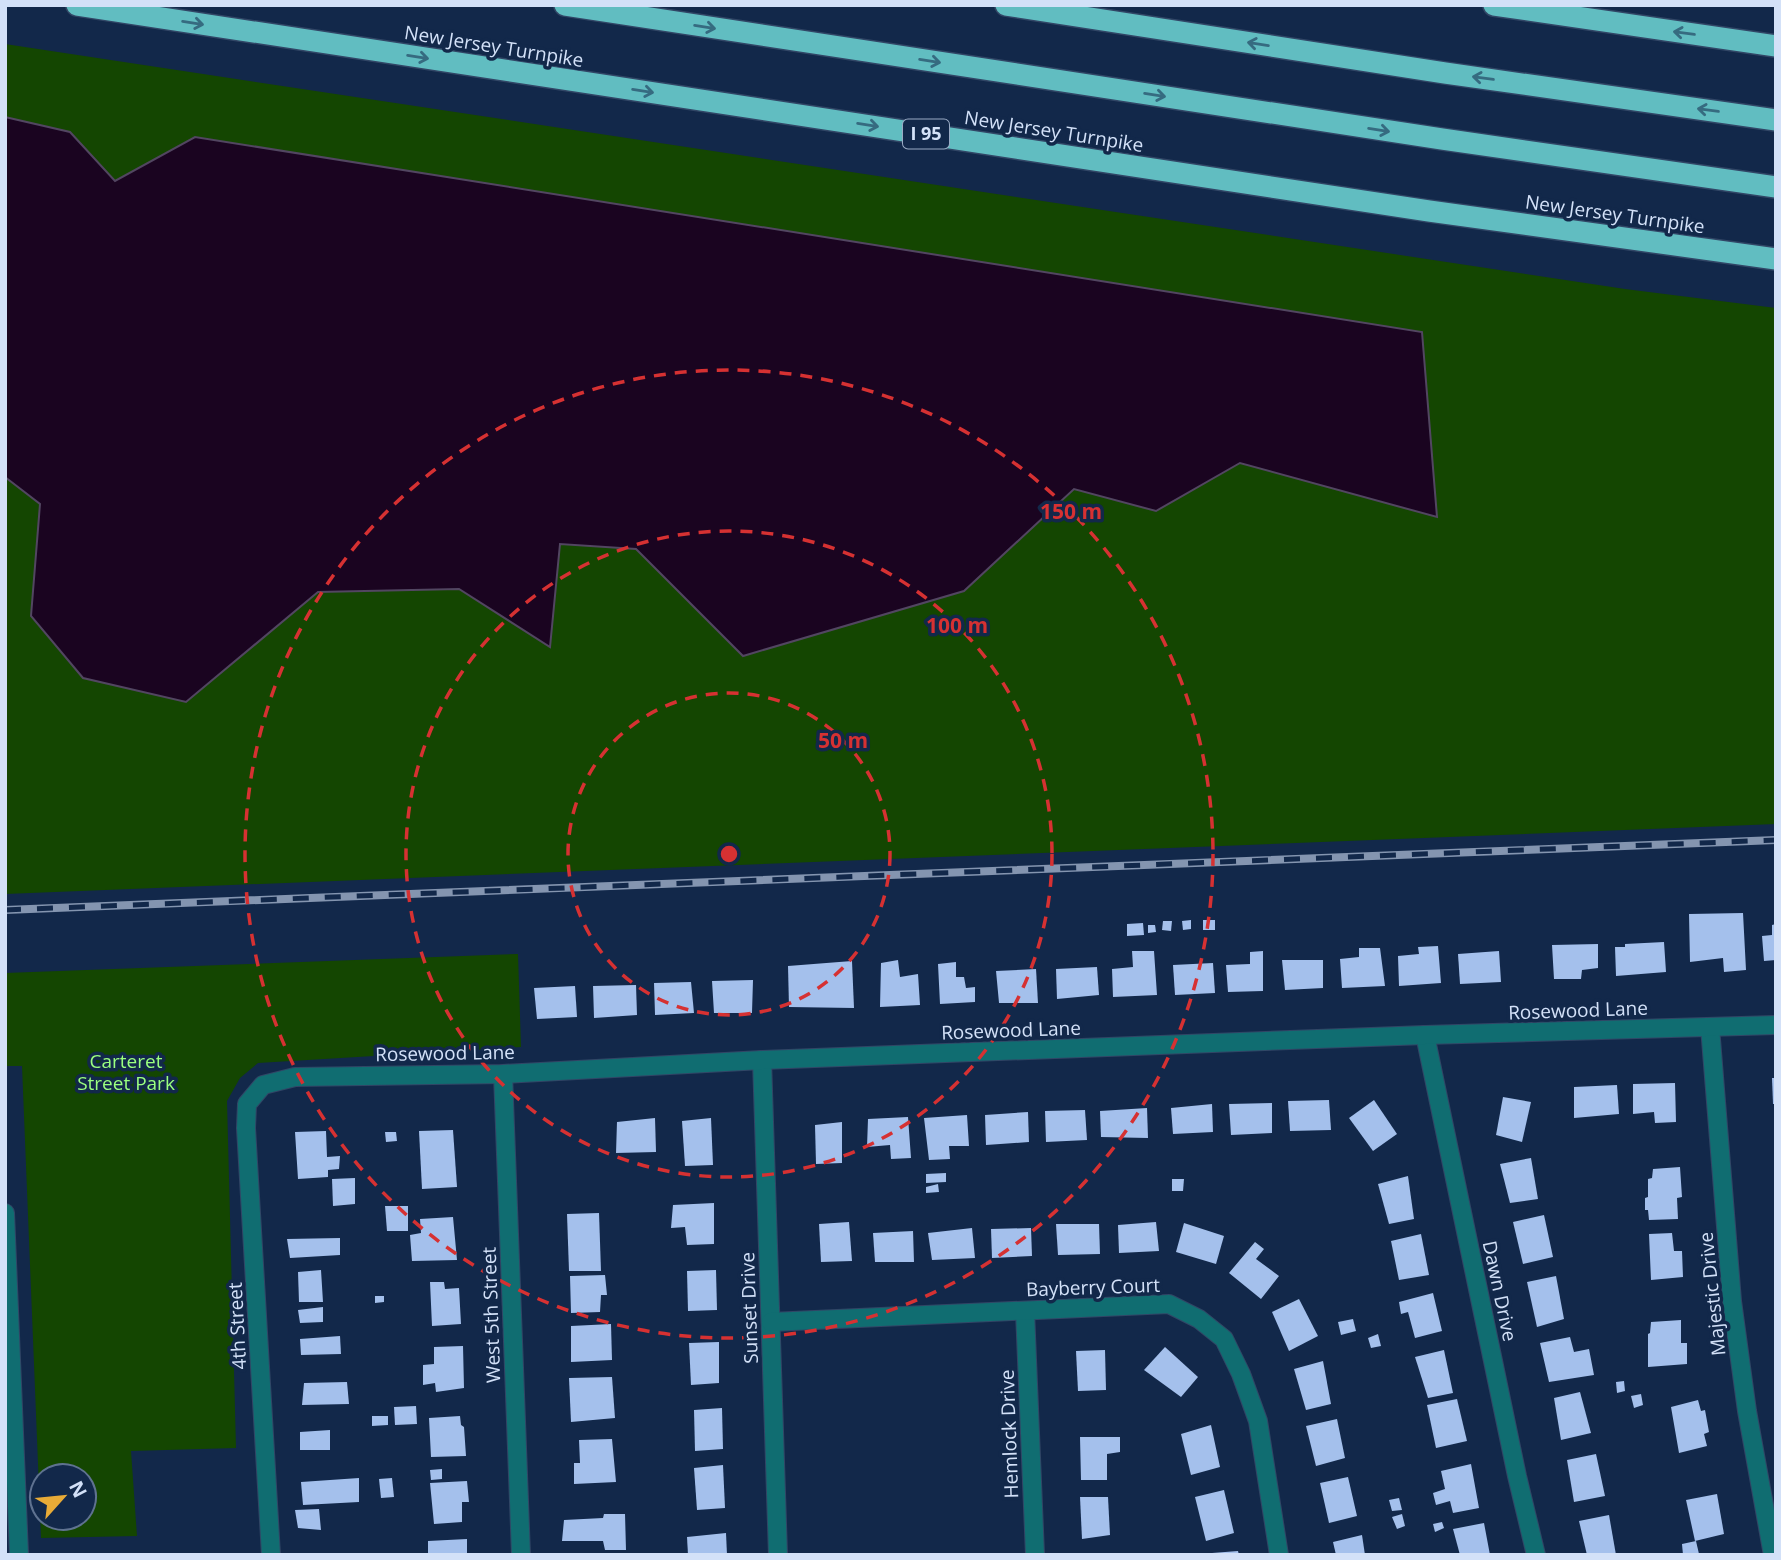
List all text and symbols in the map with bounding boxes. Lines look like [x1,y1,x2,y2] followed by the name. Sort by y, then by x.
[181,17,204,30] one-way arrow
[403,19,585,73] street label: New Jersey Turnpike
[693,20,716,33] one-way arrow
[1673,26,1696,39] one-way arrow
[1247,37,1270,50] one-way arrow
[406,51,429,64] one-way arrow
[918,55,941,68] one-way arrow
[1472,71,1495,84] one-way arrow
[631,85,654,98] one-way arrow
[1143,89,1165,102] one-way arrow
[963,104,1145,158] street label: New Jersey Turnpike
[1697,104,1720,117] one-way arrow
[856,119,879,132] one-way arrow
[903,119,949,148] road number: I 95
[1368,124,1390,137] one-way arrow
[1524,189,1706,239] street label: New Jersey Turnpike
[1040,497,1102,525] text: 150 m
[926,611,988,639] text: 100 m
[818,726,868,754] text: 50 m
[717,842,741,866] centre of rings
[1508,995,1648,1025] street label: Rosewood Lane
[941,1015,1081,1045] street label: Rosewood Lane
[375,1039,515,1067] street label: Rosewood Lane
[77,1048,175,1096] park label: Carteret Street Park
[1693,1231,1731,1357] street label: Majestic Drive
[1477,1238,1523,1344] street label: Dawn Drive
[476,1246,506,1384] street label: West 5th Street
[734,1252,764,1364] street label: Sunset Drive
[1025,1272,1161,1302] street label: Bayberry Court
[222,1282,252,1370] street label: 4th Street
[994,1369,1024,1499] street label: Hemlock Drive
[28,1462,98,1532] north arrow
[63,1476,93,1502] text: N

